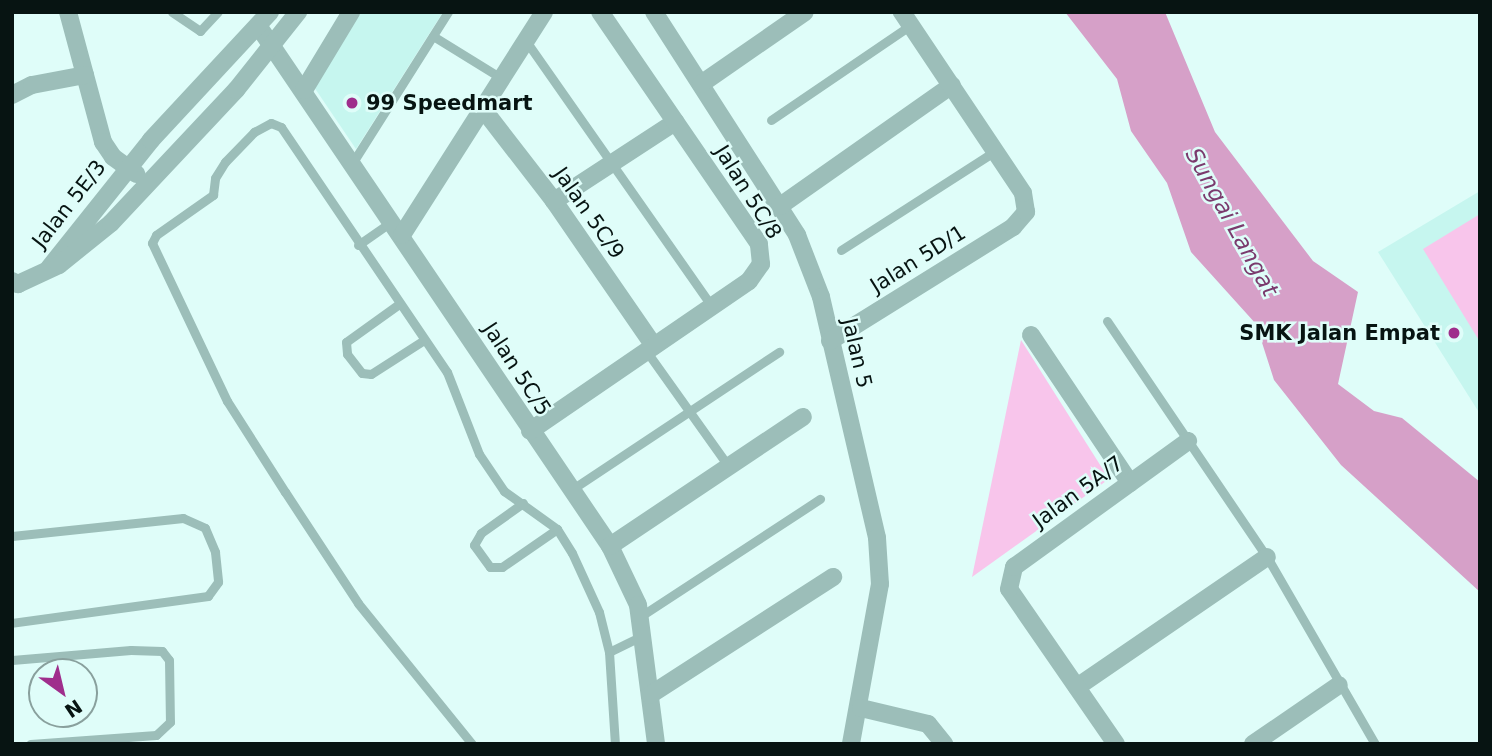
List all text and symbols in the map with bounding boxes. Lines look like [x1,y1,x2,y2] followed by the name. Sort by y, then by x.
[366,90,533,116] place label: 99 Speedmart
[344,95,360,111] marker: 99 Speedmart
[709,140,787,244] street label: Jalan 5C/8
[1180,143,1284,301] water label: Sungai Langat
[27,155,111,253] street label: Jalan 5E/3
[548,162,630,264] street label: Jalan 5C/9
[866,220,970,298] street label: Jalan 5D/1
[837,316,877,390] street label: Jalan 5
[478,318,556,420] street label: Jalan 5C/5
[1239,320,1440,346] place label: SMK Jalan Empat
[1446,325,1462,341] marker: SMK Jalan Empat
[1028,451,1128,533] street label: Jalan 5A/7
[28,658,98,728] north arrow
[61,695,86,722] text: N

